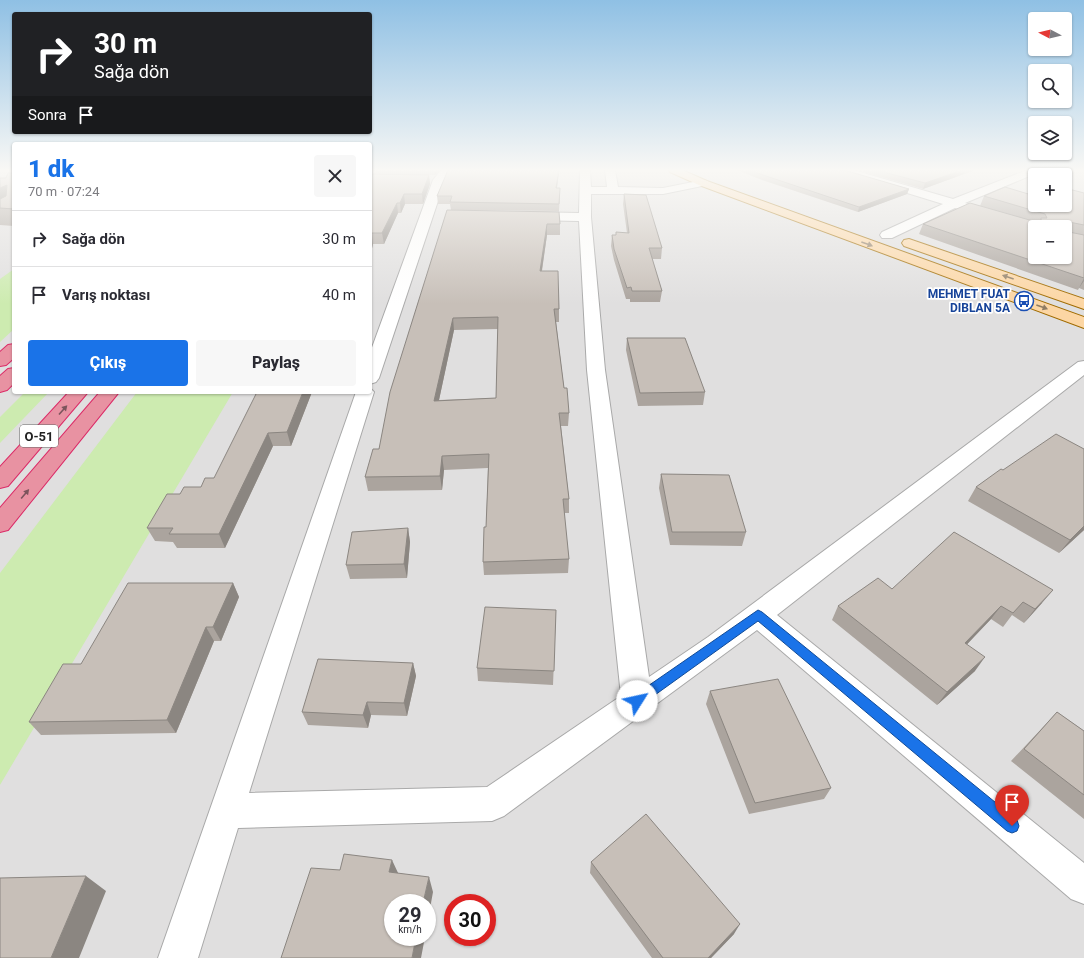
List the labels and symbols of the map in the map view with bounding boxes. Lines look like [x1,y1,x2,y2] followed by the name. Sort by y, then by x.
[1028,12,1072,56] north arrow
[862,241,874,247] one-way arrow
[1001,274,1013,280] one-way arrow
[928,287,1011,315] place label: MEHMET FUAT DIBLAN 5A
[1013,290,1035,312] bus stop icon: MEHMET FUAT DIBLAN 5A
[1036,305,1048,311] one-way arrow
[58,405,67,414] one-way arrow
[20,425,58,447] road number: O-51
[21,488,30,499] one-way arrow
[616,680,658,722] position arrow
[995,785,1029,826] pin
[444,894,496,946] speed limit sign: 30

